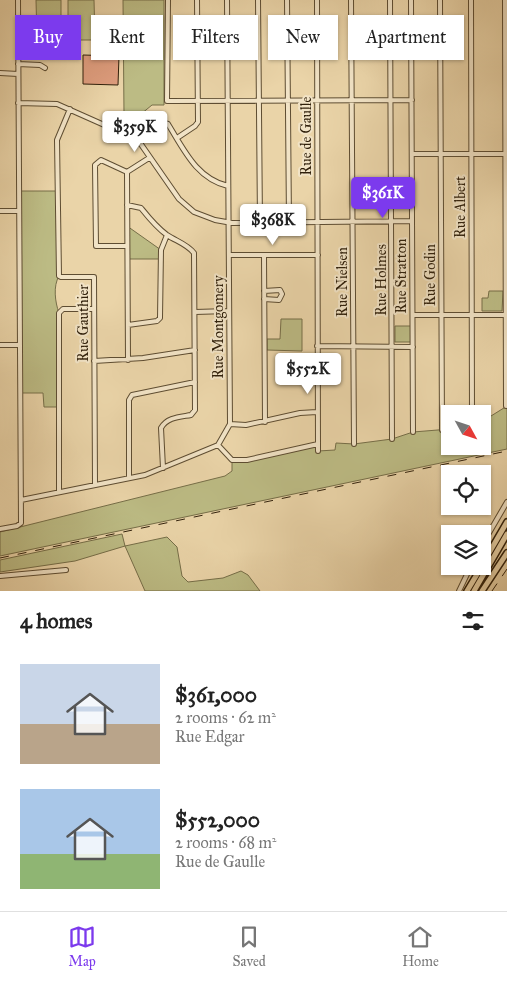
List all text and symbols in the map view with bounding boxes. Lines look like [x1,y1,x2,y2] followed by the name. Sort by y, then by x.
[15,15,81,60] chip: Buy
[91,15,163,60] chip: Rent
[173,15,258,60] chip: Filters
[268,15,338,60] chip: New
[348,15,464,60] chip: Apartment
[298,96,315,175] street label: Rue de Gaulle
[100,110,170,153] pin: $359K
[113,117,157,136] text: $359K
[348,176,418,219] pin: $361K
[452,176,469,238] street label: Rue Albert
[362,183,404,202] text: $361K
[238,204,308,246] pin: $368K
[251,210,295,229] text: $368K
[393,238,410,313] street label: Rue Stratton
[373,244,390,316] street label: Rue Holmes
[422,244,439,306] street label: Rue Godin
[334,247,351,317] street label: Rue Nielsen
[210,275,227,378] street label: Rue Montgomery
[75,284,92,362] street label: Rue Gauthier
[273,352,343,395] pin: $552K
[286,359,330,378] text: $552K
[441,405,491,455] north arrow
[441,405,491,575] map controls
[441,465,491,515] button: locate
[441,525,491,575] button: layers
[459,607,487,635] icon: filters
[20,608,92,634] text: 4 homes
[175,682,257,708] text: $361,000
[60,684,120,744] icon: home
[175,708,276,727] text: 2 rooms · 62 m²
[175,727,244,746] text: Rue Edgar
[175,807,260,833] text: $552,000
[60,809,120,869] icon: home
[175,833,276,852] text: 2 rooms · 68 m²
[175,852,265,871] text: Rue de Gaulle
[68,923,96,970] tab: Map
[233,923,266,970] tab: Saved
[402,923,439,970] tab: Home

